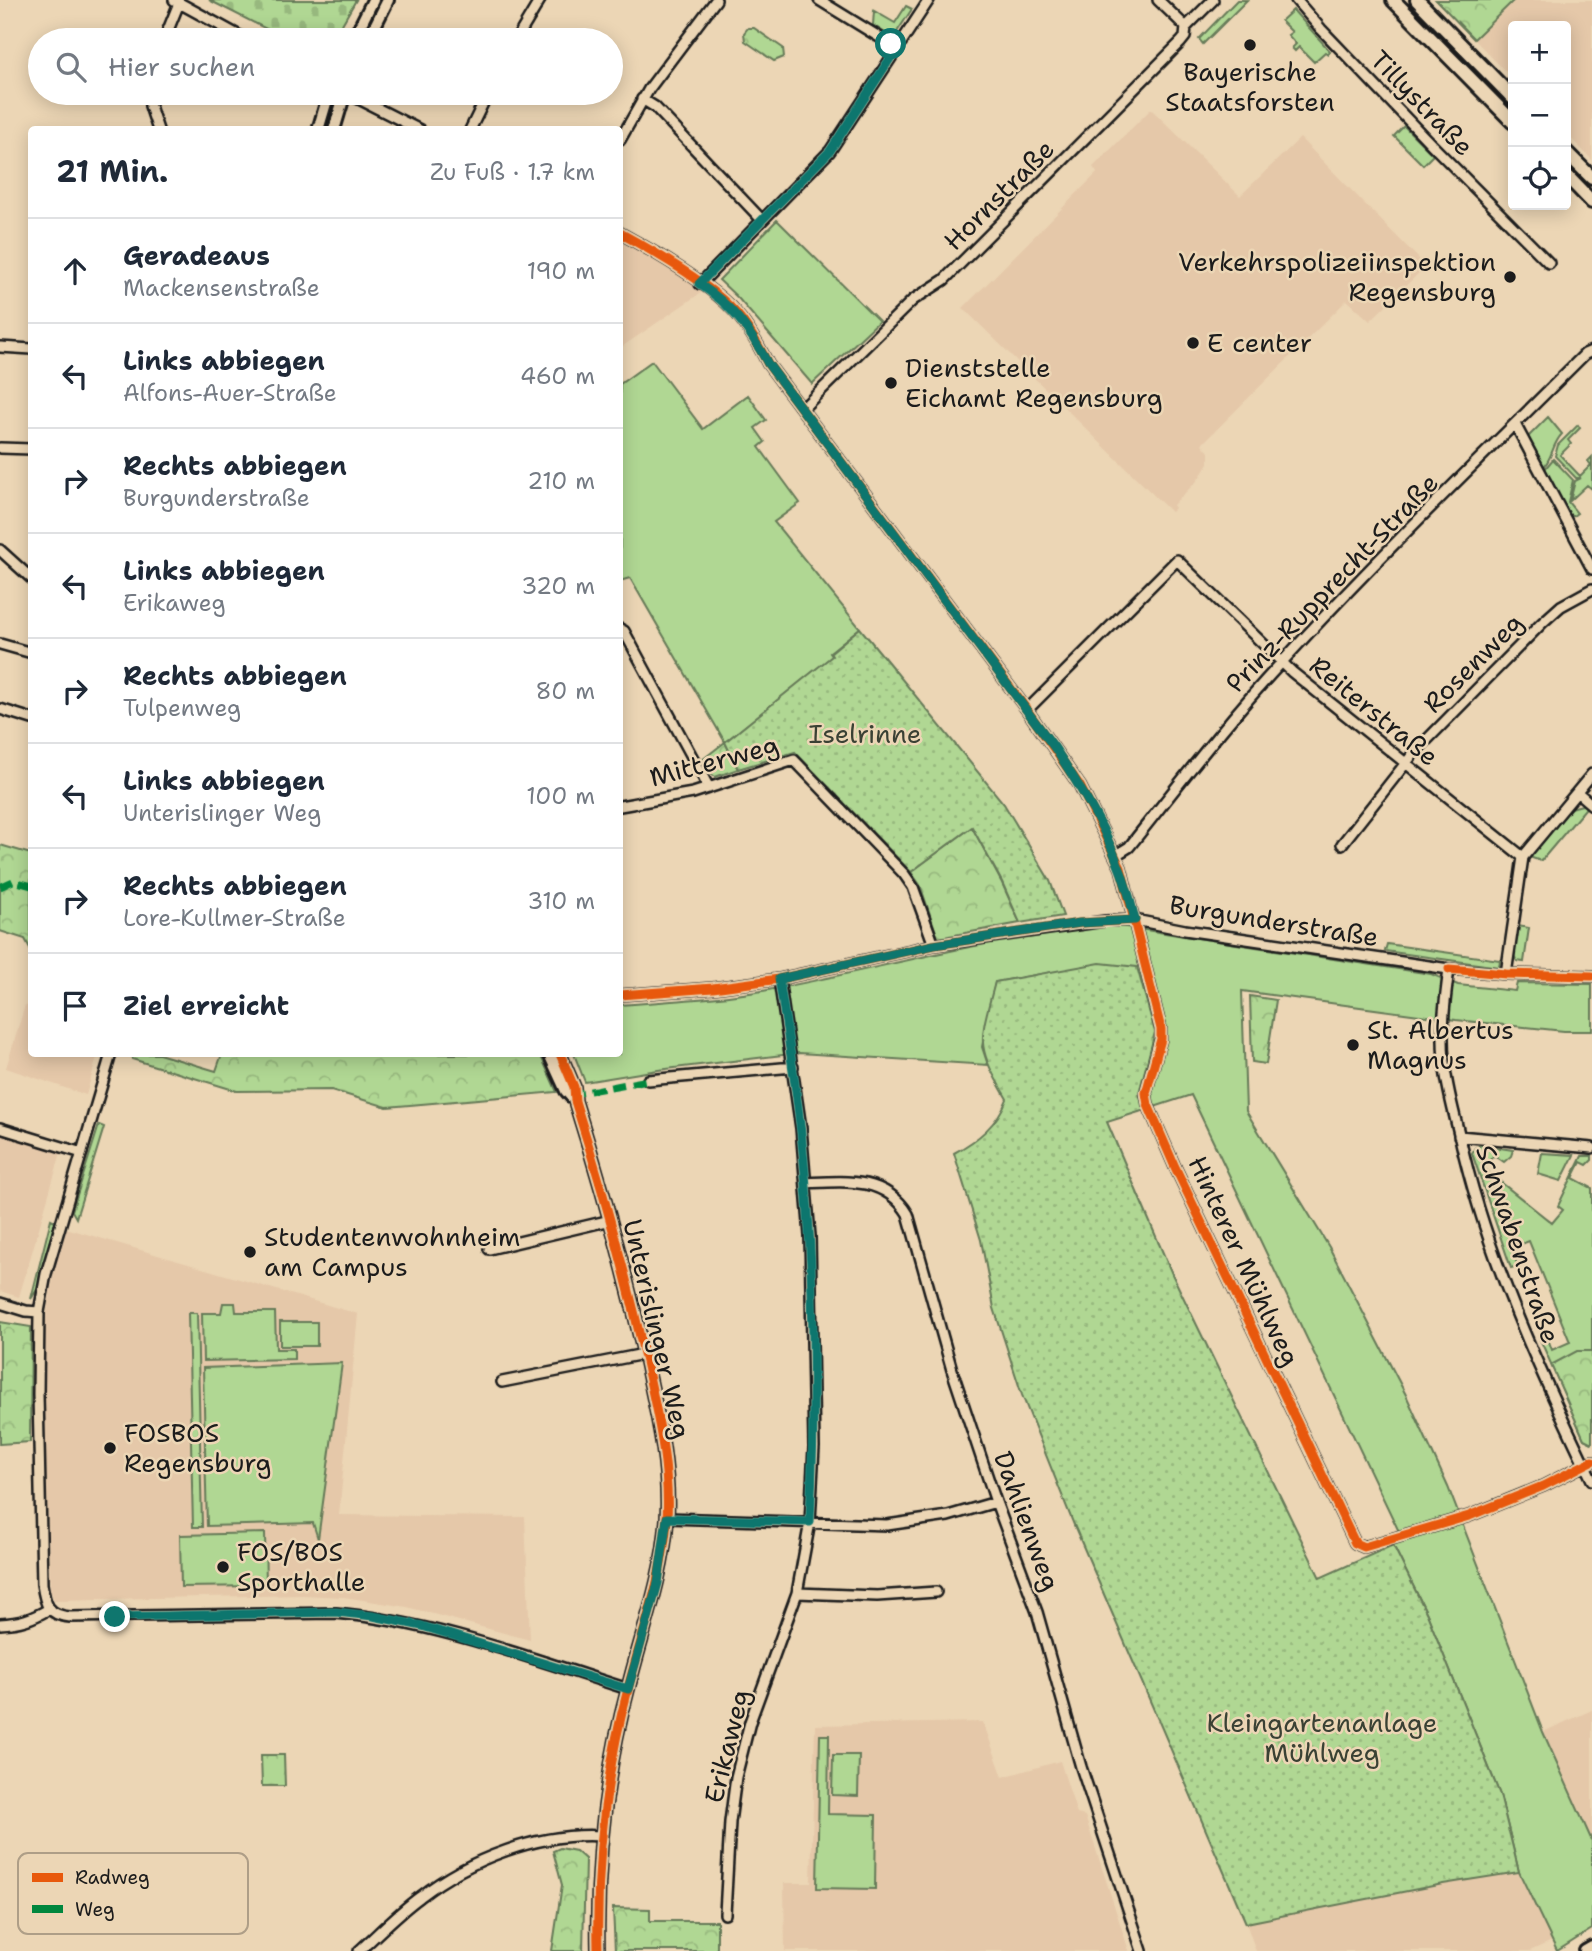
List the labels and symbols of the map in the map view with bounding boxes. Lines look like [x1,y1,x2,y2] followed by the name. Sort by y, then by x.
[875,28,906,59] route start
[1242,37,1258,53] marker: Bayerische Staatsforsten
[1363,42,1482,163] street label: Tillystraße
[1165,54,1335,119] place label: Bayerische Staatsforsten
[936,132,1062,258] street label: Hornstraße
[1178,244,1496,309] place label: Verkehrspolizeiinspektion Regensburg
[1502,269,1518,285] marker: Verkehrspolizeiinspektion Regensburg
[1207,325,1312,360] place label: E center
[1185,335,1201,351] marker: E center
[905,350,1163,415] place label: Dienststelle Eichamt Regensburg
[883,375,899,391] marker: Dienststelle Eichamt Regensburg
[1218,465,1446,700] street label: Prinz-Rupprecht-Straße
[1415,605,1530,720] street label: Rosenweg
[1302,648,1446,773] street label: Reiterstraße
[808,716,922,751] park label: Iselrinne
[645,726,782,795] street label: Mitterweg
[1167,887,1381,954] street label: Burgunderstraße
[1367,1012,1514,1077] place label: St. Albertus Magnus
[1345,1037,1361,1053] marker: St. Albertus Magnus
[1468,1140,1569,1348] street label: Schwabenstraße
[1180,1150,1308,1372] street label: Hinterer Mühlweg
[615,1216,700,1442] street label: Unterislinger Weg
[264,1219,520,1284] place label: Studentenwohnheim am Campus
[242,1244,258,1260] marker: Studentenwohnheim am Campus
[124,1415,271,1480] place label: FOSBOS Regensburg
[102,1440,118,1456] marker: FOSBOS Regensburg
[986,1446,1069,1595] street label: Dahlienweg
[237,1534,366,1599] place label: FOS/BOS Sporthalle
[215,1559,231,1575] marker: FOS/BOS Sporthalle
[99,1601,130,1632] route end
[696,1685,758,1806] street label: Erikaweg
[1206,1705,1438,1770] park label: Kleingartenanlage Mühlweg
[18,1853,248,1934] legend
[75,1865,150,1890] text: Radweg
[75,1897,115,1922] text: Weg

